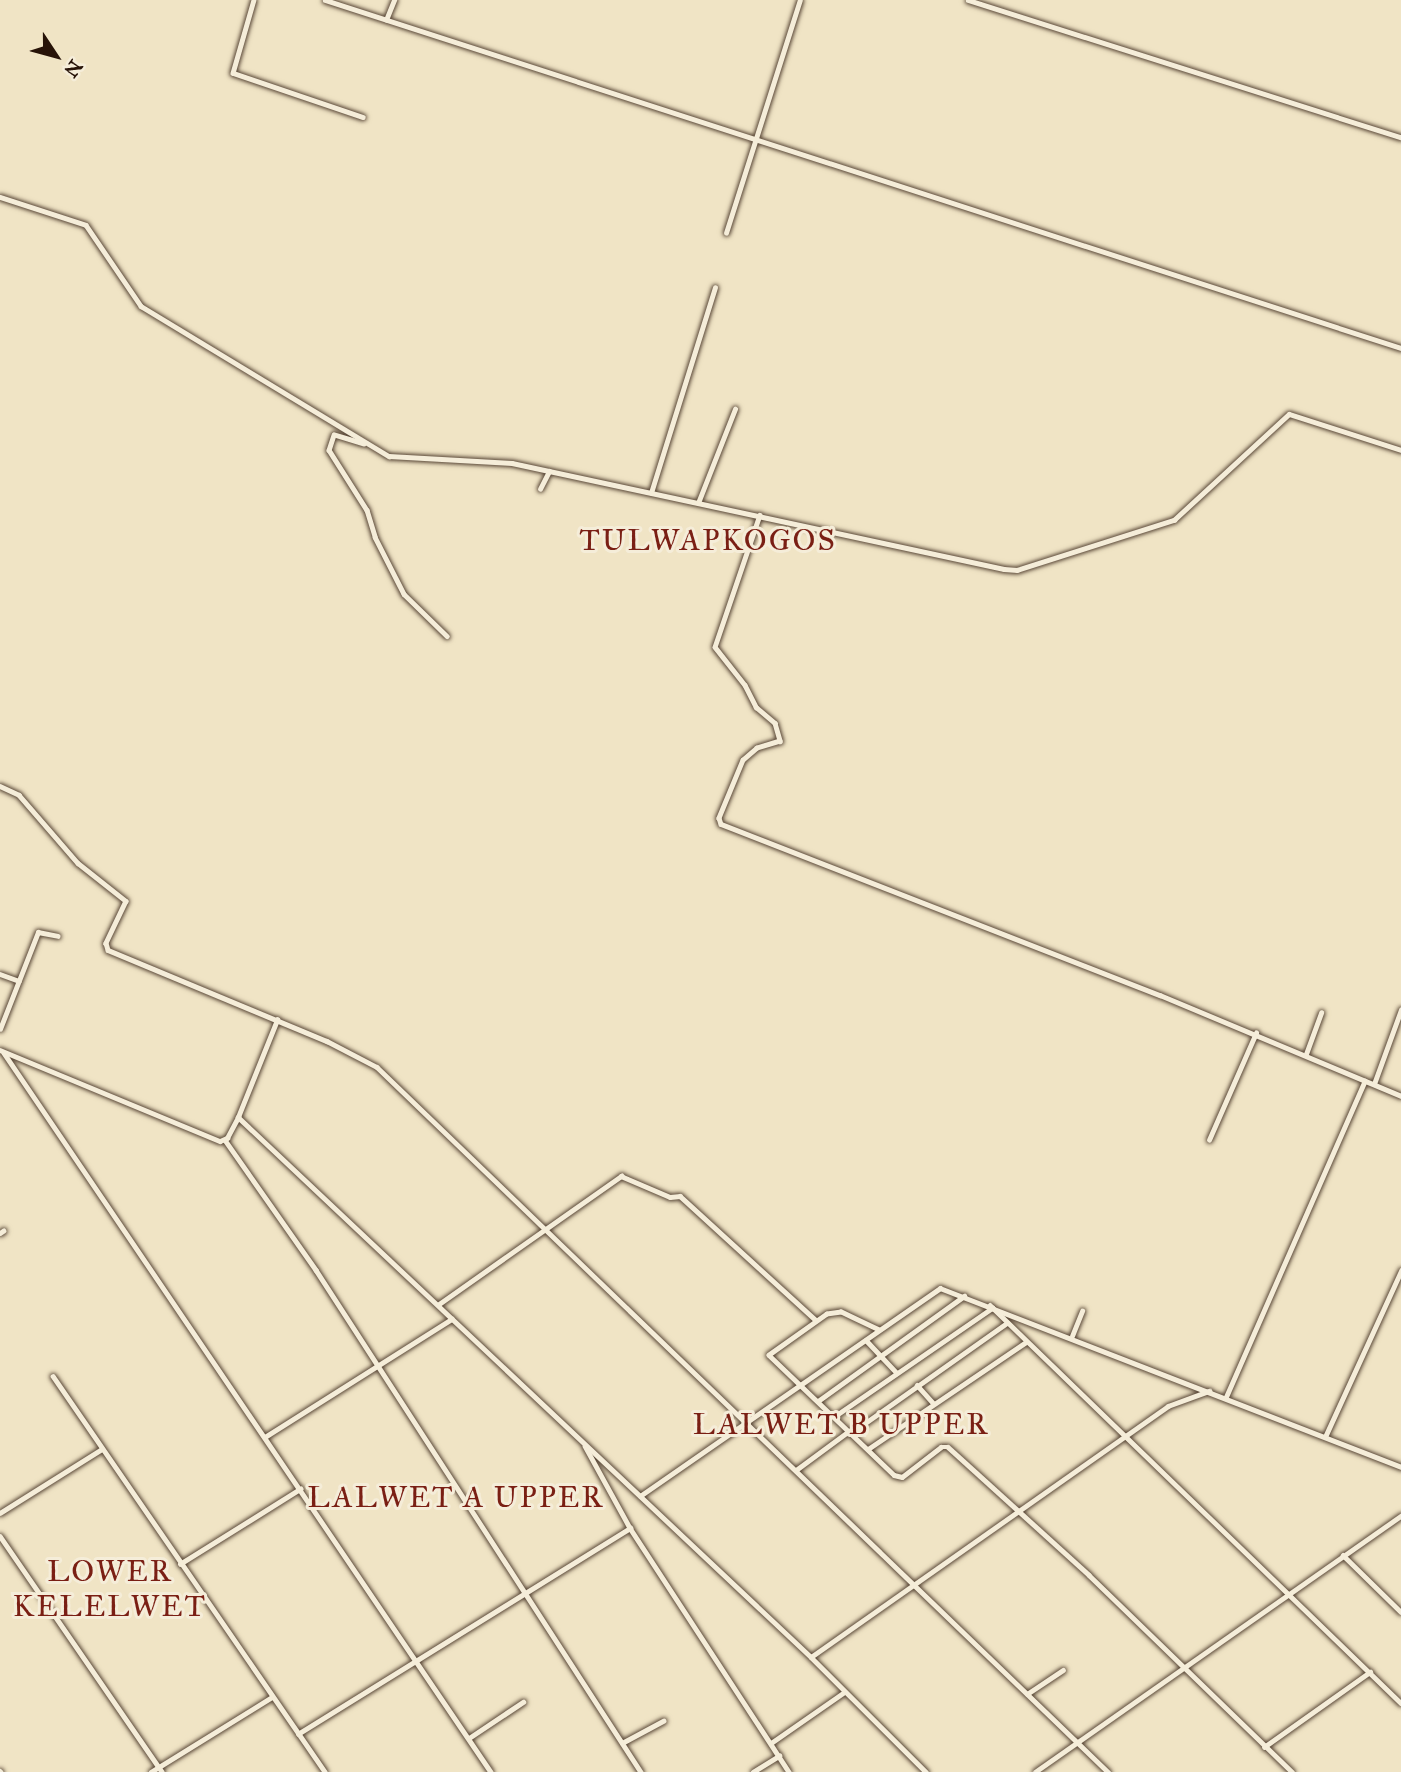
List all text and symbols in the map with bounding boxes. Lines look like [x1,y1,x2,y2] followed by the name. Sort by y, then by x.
[21,21,91,91] north arrow
[59,55,87,82] text: N
[581,522,835,558] district label: TULWAPKOGOS
[695,1406,987,1442] district label: LALWET B UPPER
[309,1479,603,1515] district label: LALWET A UPPER
[14,1553,206,1624] district label: LOWER KELELWET

